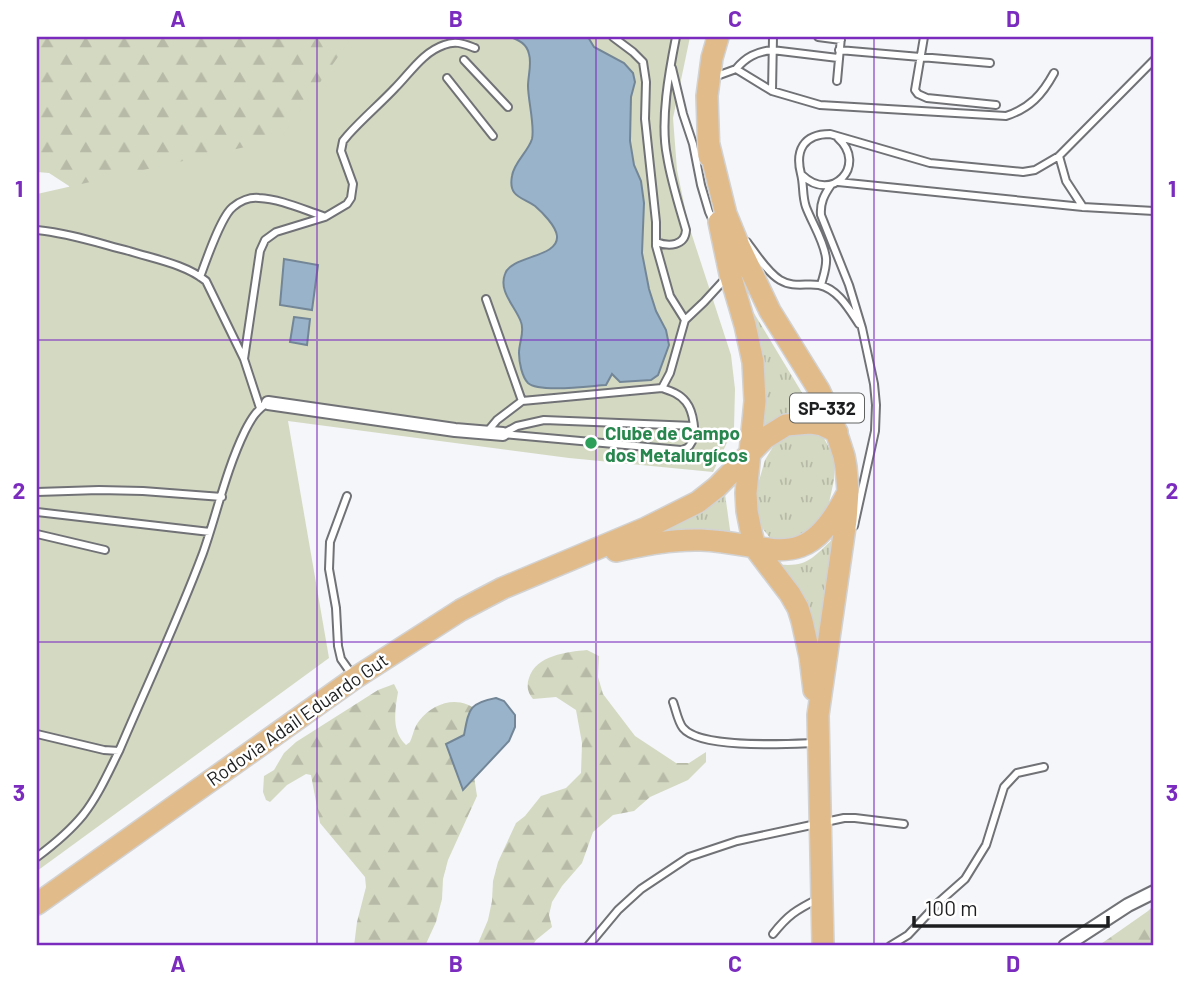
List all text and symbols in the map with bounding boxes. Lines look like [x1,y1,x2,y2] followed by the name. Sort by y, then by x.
[170,4,186,32] text: A
[449,4,463,32] text: B
[728,4,742,32] text: C
[1006,4,1020,32] text: D
[15,174,23,202] text: 1
[1168,174,1176,202] text: 1
[790,394,864,422] road number: SP-332
[605,421,748,466] place label: Clube de Campo dos Metalurgícos
[583,435,599,451] marker: Clube de Campo dos Metalurgícos
[13,476,25,504] text: 2
[1166,476,1178,504] text: 2
[202,648,392,790] street label: Rodovia Adail Eduardo Gut
[13,778,25,806] text: 3
[1166,778,1178,806] text: 3
[914,885,1109,929] scale bar
[925,895,978,920] text: 100 m
[170,949,186,977] text: A
[449,949,463,977] text: B
[728,949,742,977] text: C
[1006,949,1020,977] text: D

